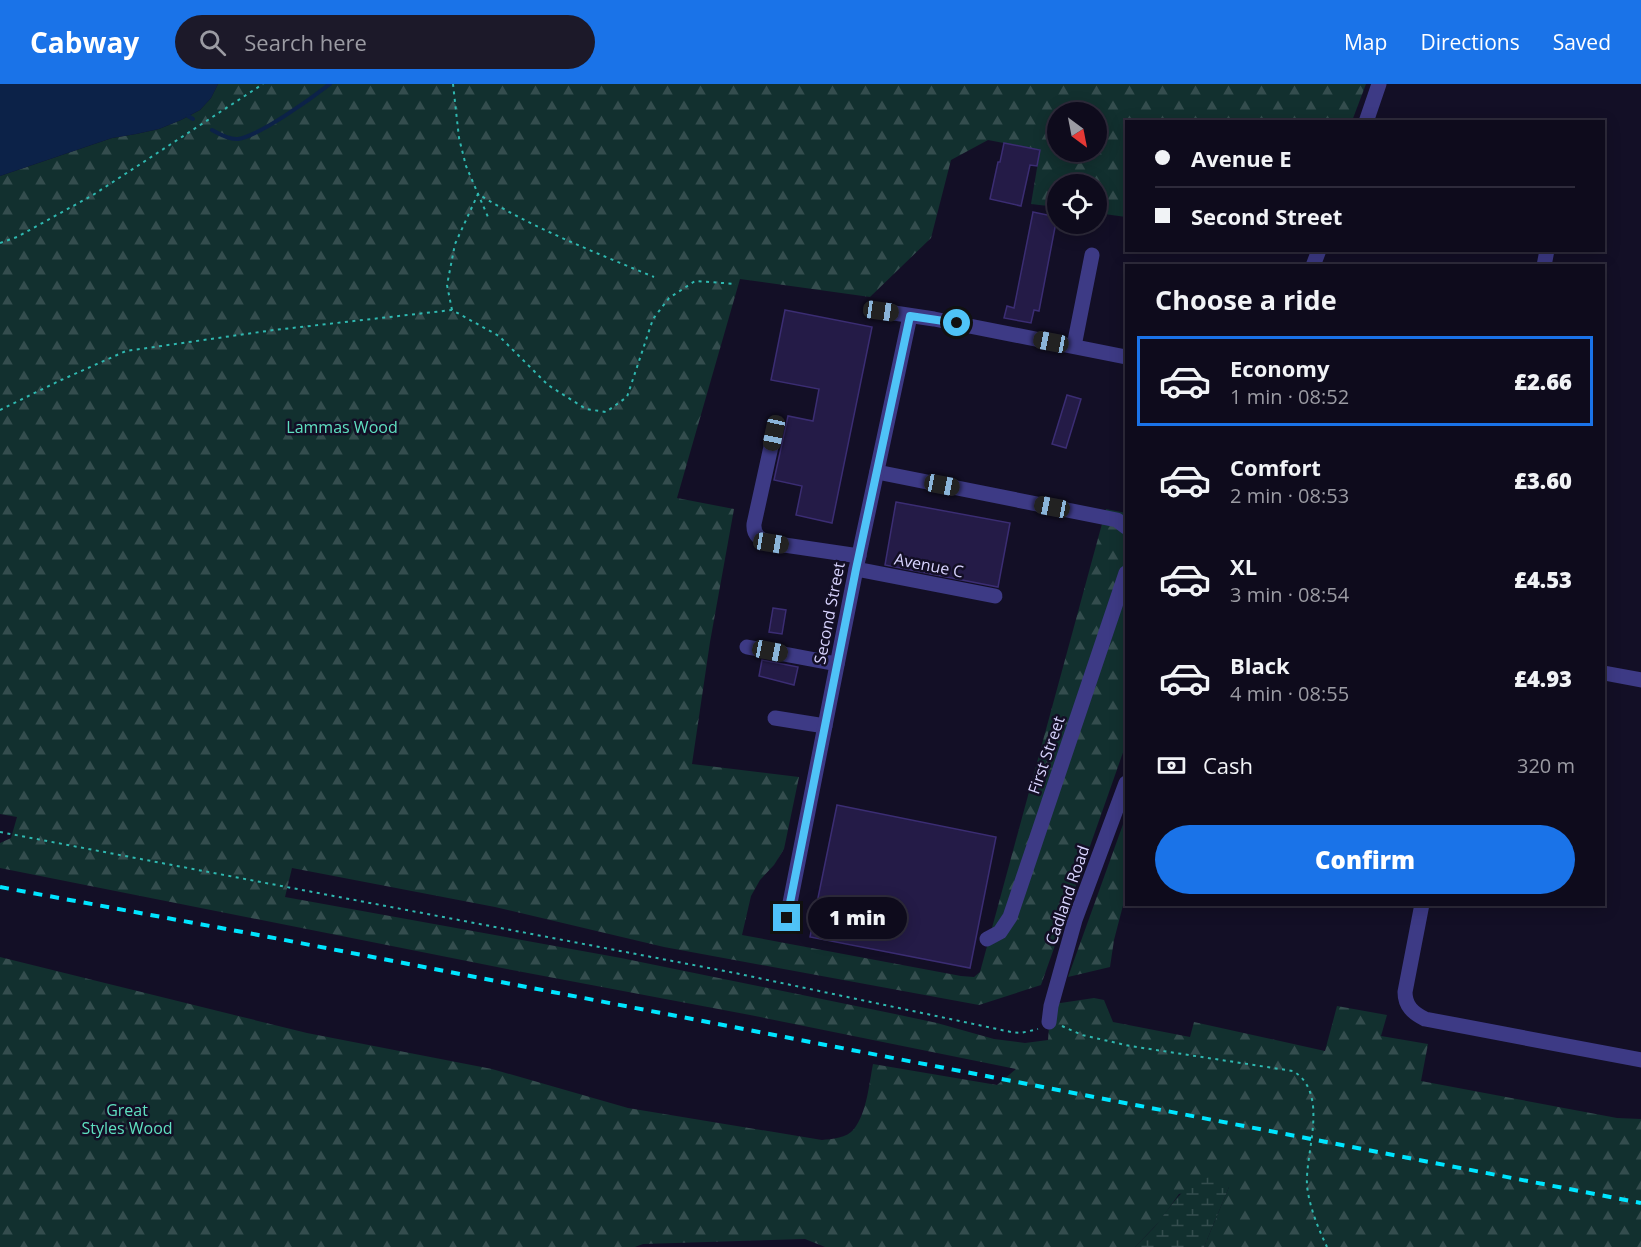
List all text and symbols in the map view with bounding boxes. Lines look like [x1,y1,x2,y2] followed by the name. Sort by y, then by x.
[175,15,595,69] search box
[30,23,139,61] text: Cabway
[196,26,229,59] icon: search
[244,27,367,57] text: Search here
[1344,28,1387,56] text: Map
[1420,28,1520,56] text: Directions
[1553,28,1611,56] text: Saved
[1047,102,1107,162] north arrow
[1047,102,1107,234] map controls
[1191,143,1292,173] text: Avenue E
[1047,174,1107,234] button: locate
[1191,201,1342,231] text: Second Street
[1155,281,1337,318] text: Choose a ride
[862,300,900,322] car
[943,309,970,336] route start
[1032,330,1070,354] car
[1230,353,1329,383] text: Economy
[1158,354,1212,408] icon: car
[1514,366,1572,396] text: £2.66
[1230,383,1349,410] text: 1 min · 08:52
[761,414,787,452] car
[286,416,398,438] park label: Lammas Wood
[1230,452,1321,482] text: Comfort
[1158,453,1212,507] icon: car
[1514,465,1572,495] text: £3.60
[923,473,961,497] car
[1230,482,1349,509] text: 2 min · 08:53
[1033,495,1071,519] car
[752,531,790,555] car
[893,548,965,582] street label: Avenue C
[1230,551,1257,581] text: XL
[1158,552,1212,606] icon: car
[808,560,850,666] street label: Second Street
[1514,564,1572,594] text: £4.53
[1230,581,1349,608] text: 3 min · 08:54
[751,639,789,663] car
[1230,650,1290,680] text: Black
[1158,651,1212,705] icon: car
[1514,663,1572,693] text: £4.93
[1230,680,1349,707] text: 4 min · 08:55
[1022,713,1070,797] street label: First Street
[1155,749,1188,782] icon: cash
[1203,750,1253,780] text: Cash
[1517,752,1575,779] text: 320 m
[1155,825,1575,894] button: Confirm
[1040,842,1094,948] street label: Cadland Road
[808,897,907,939] callout: 1 min
[773,904,800,931] route end
[829,904,886,931] text: 1 min
[81,1099,173,1139] park label: Great Styles Wood

